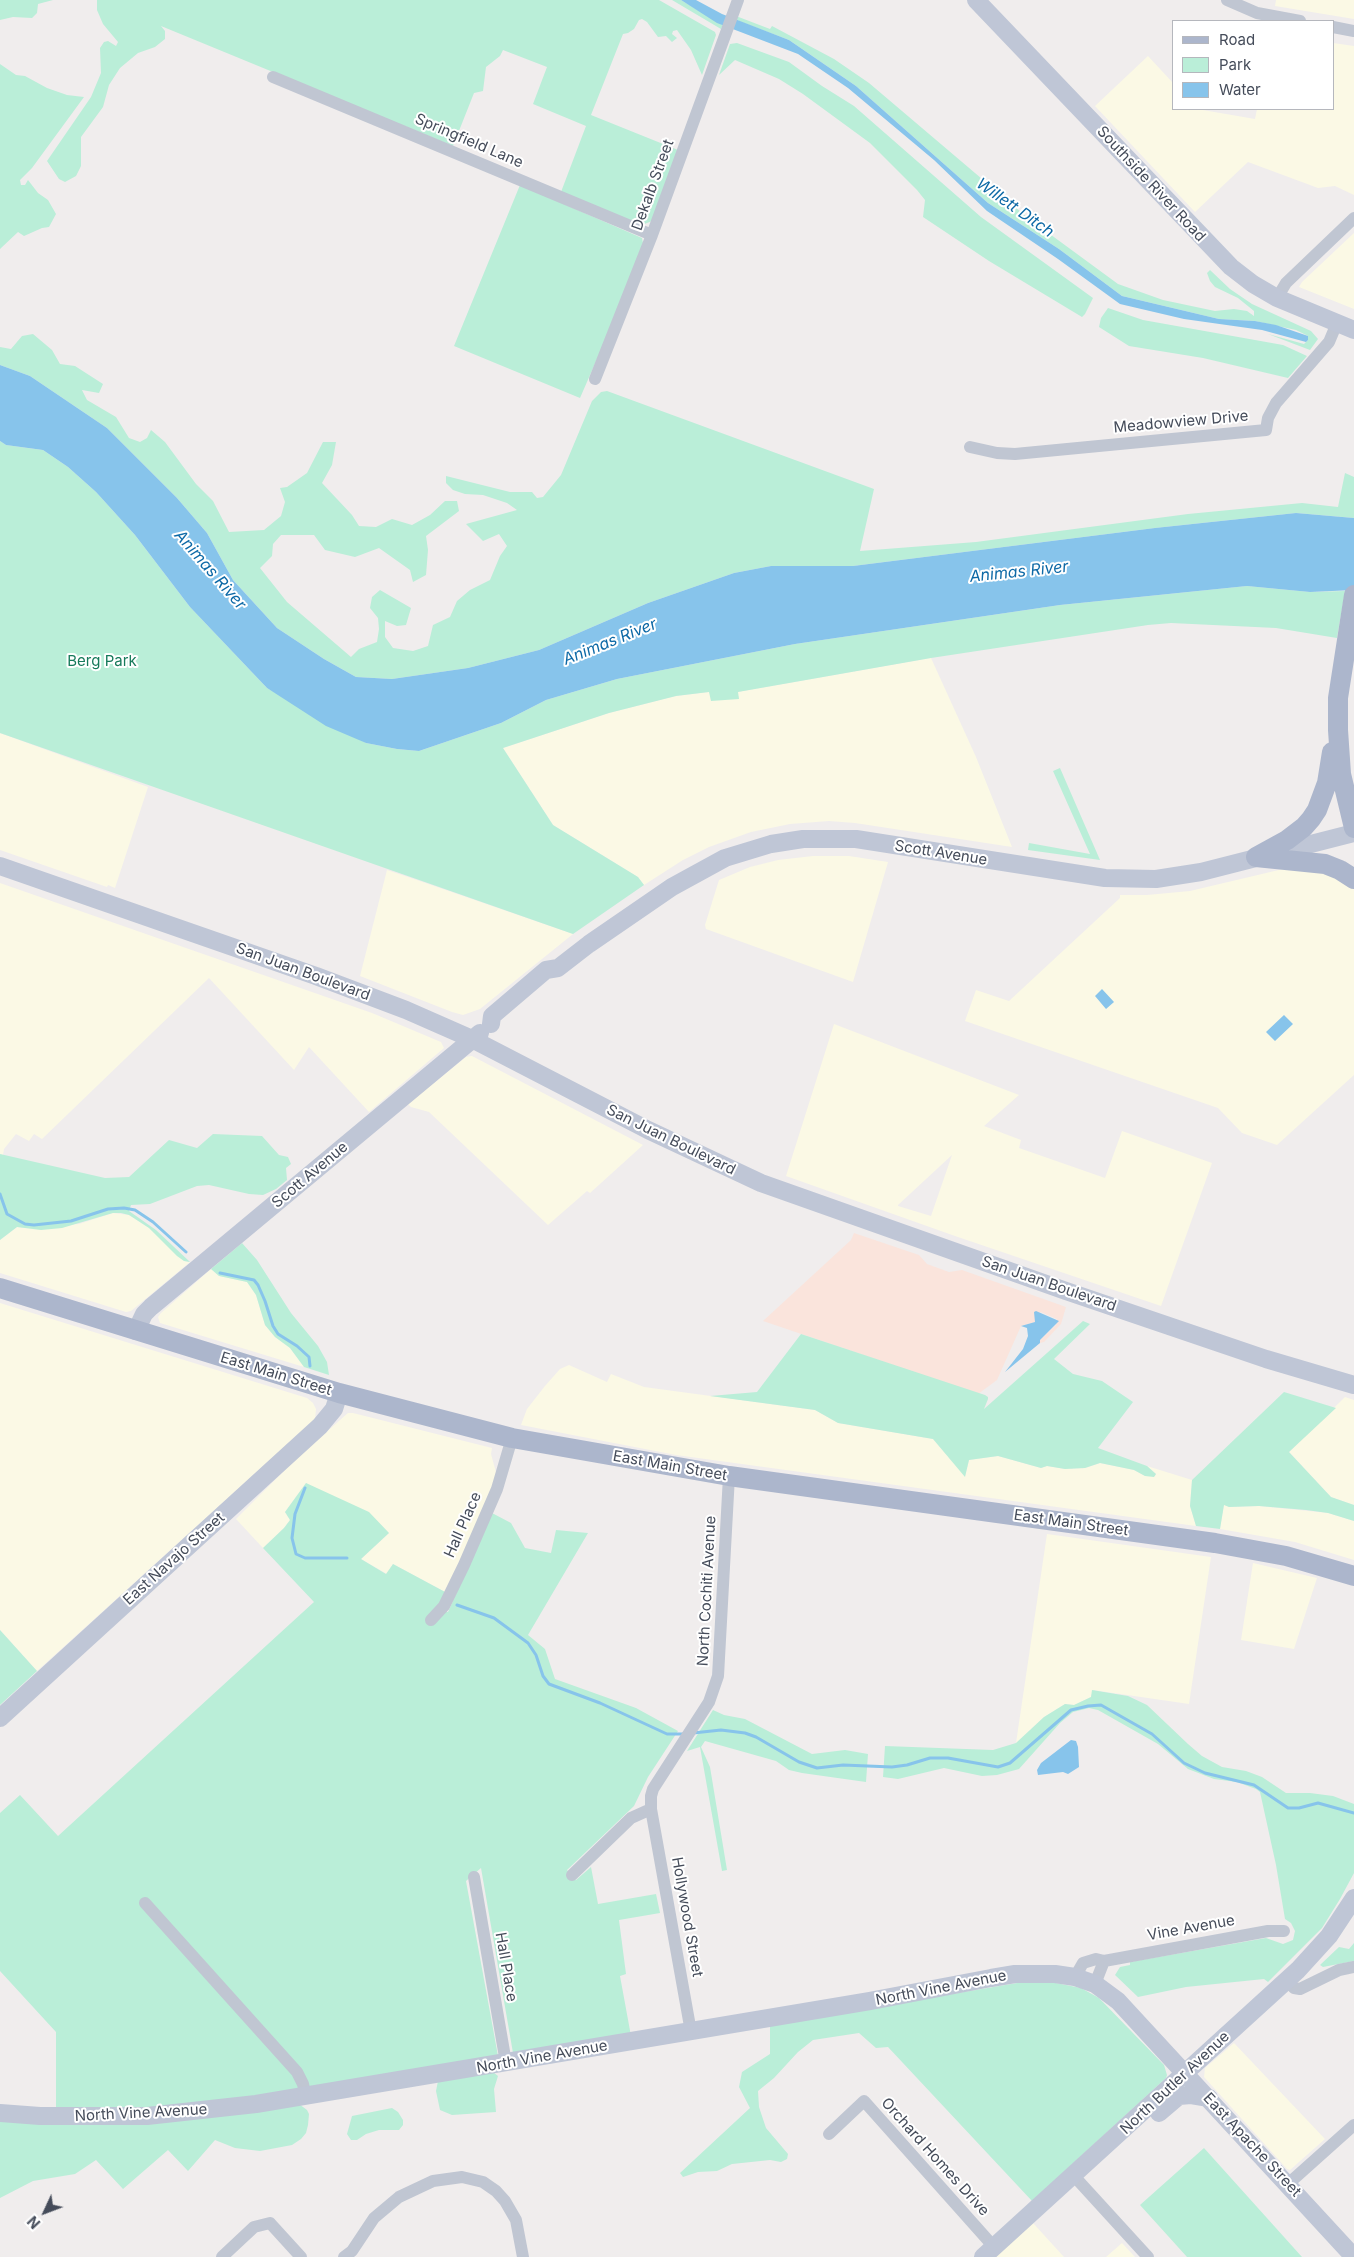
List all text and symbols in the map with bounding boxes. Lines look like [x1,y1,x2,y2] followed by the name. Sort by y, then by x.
[1172,20,1334,110] legend
[1219,30,1255,49] text: Road
[1219,55,1251,74] text: Park
[1219,80,1261,99] text: Water
[412,110,526,172] street label: Springfield Lane
[1093,123,1209,245] street label: Southside River Road
[628,137,678,233] street label: Dekalb Street
[972,174,1058,242] water label: Willett Ditch
[1113,407,1249,437] street label: Meadowview Drive
[170,526,250,614] water label: Animas River
[969,557,1069,587] water label: Animas River
[560,615,660,669] water label: Animas River
[67,652,137,670] park label: Berg Park
[893,837,989,869] street label: Scott Avenue
[234,939,372,1005] street label: San Juan Boulevard
[604,1101,738,1179] street label: San Juan Boulevard
[268,1138,352,1212] street label: Scott Avenue
[979,1253,1119,1315] street label: San Juan Boulevard
[218,1349,334,1399] street label: East Main Street
[612,1447,728,1485] street label: East Main Street
[441,1489,485,1561] street label: Hall Place
[1013,1506,1129,1540] street label: East Main Street
[120,1509,228,1609] street label: East Navajo Street
[694,1515,720,1667] street label: North Cochiti Avenue
[668,1856,706,1978] street label: Hollywood Street
[1146,1911,1236,1945] street label: Vine Avenue
[491,1931,521,2003] street label: Hall Place
[874,1967,1008,2009] street label: North Vine Avenue
[1117,2028,1233,2138] street label: North Butler Avenue
[475,2037,609,2077] street label: North Vine Avenue
[1199,2089,1305,2201] street label: East Apache Street
[877,2094,993,2220] street label: Orchard Homes Drive
[74,2101,208,2125] street label: North Vine Avenue
[20,2187,70,2237] north arrow
[24,2213,44,2232] text: N

